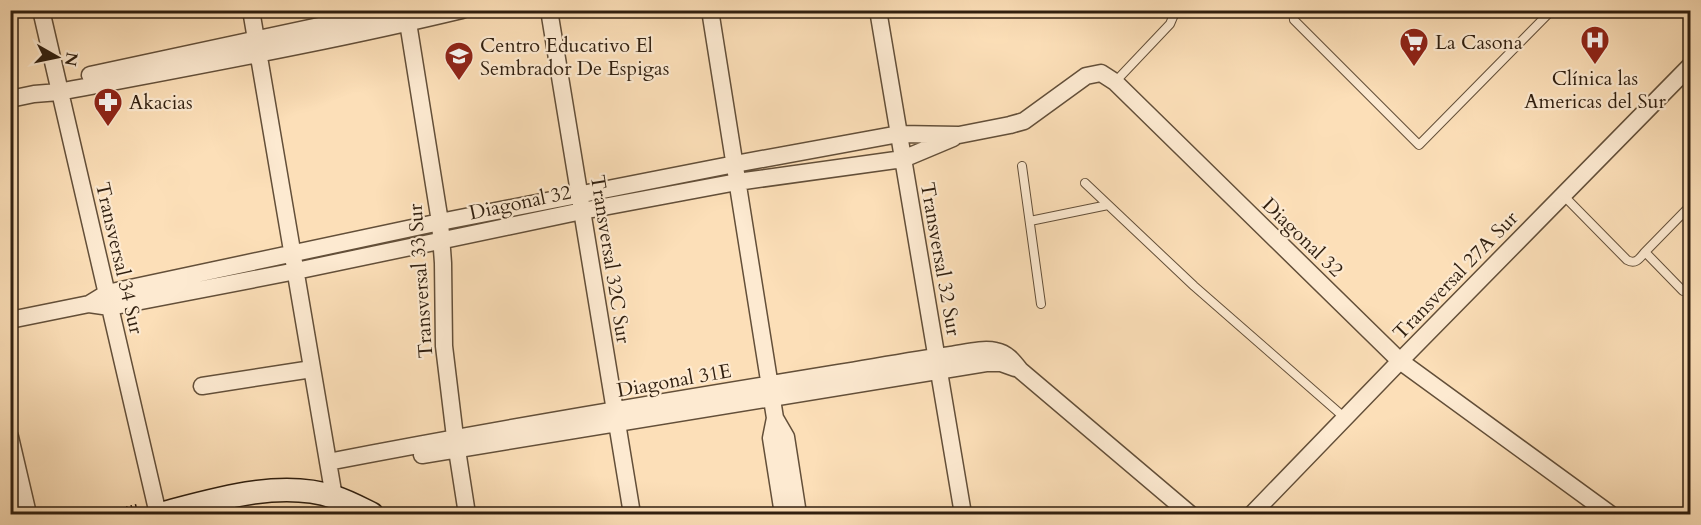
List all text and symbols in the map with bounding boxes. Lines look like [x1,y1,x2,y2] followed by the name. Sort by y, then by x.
[1579,24,1611,66] hospital icon: Clínica las Americas del Sur
[1398,26,1430,68] supermarket icon: La Casona
[27,27,87,87] north arrow
[1435,29,1523,56] place label: La Casona
[480,32,669,82] place label: Centro Educativo El Sembrador De Espigas
[443,40,475,82] school or university icon: Centro Educativo El Sembrador De Espigas
[59,51,83,68] text: N
[1524,65,1666,115] place label: Clínica las Americas del Sur
[92,86,124,128] pharmacy icon: Akacias
[129,89,193,116] place label: Akacias
[584,173,637,346] street label: Transversal 32C Sur
[467,179,574,226] street label: Diagonal 32
[89,180,150,337] street label: Transversal 34 Sur
[914,180,967,338] street label: Transversal 32 Sur
[1256,192,1349,283] street label: Diagonal 32
[402,202,439,359] street label: Transversal 33 Sur
[1387,205,1524,346] street label: Transversal 27A Sur
[615,357,733,404] street label: Diagonal 31E

